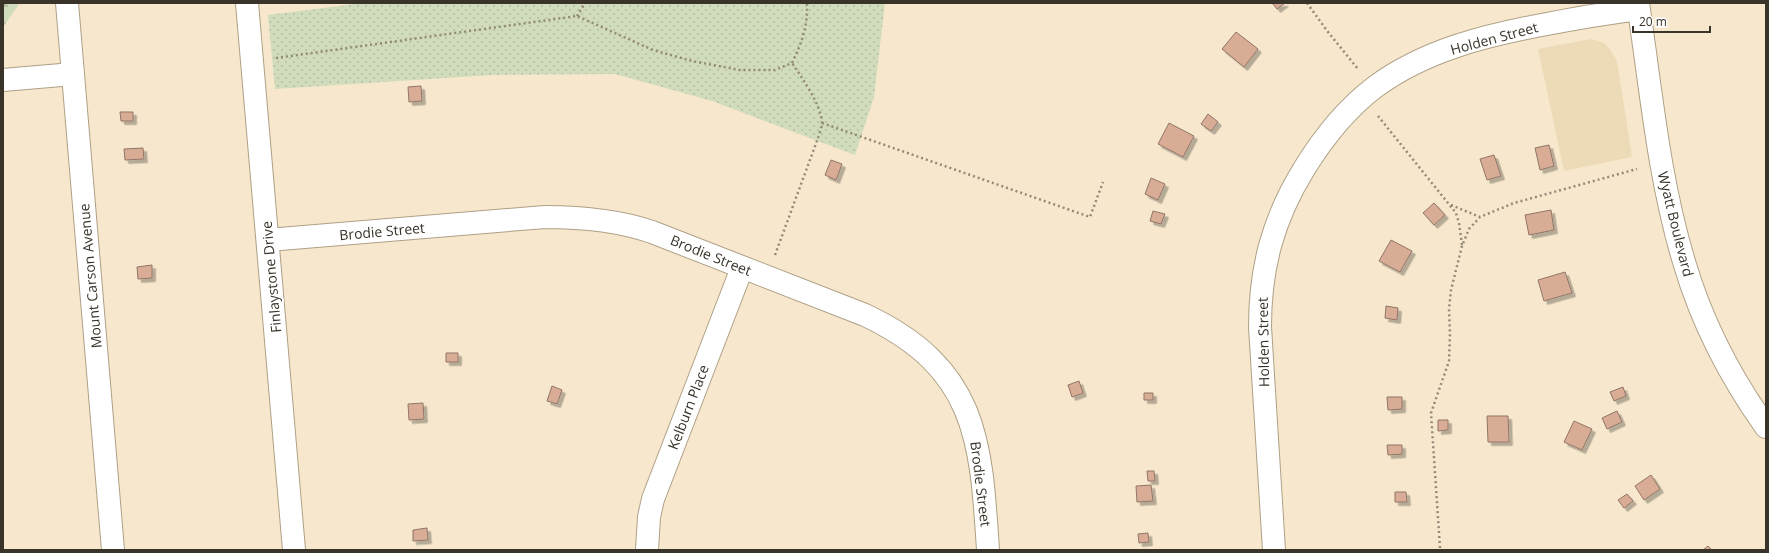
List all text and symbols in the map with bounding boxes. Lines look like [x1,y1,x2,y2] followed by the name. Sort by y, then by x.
[1633,8,1710,34] scale bar
[1639,13,1667,30] text: 20 m
[1448,17,1540,59] street label: Holden Street
[1654,169,1698,279] street label: Wyatt Boulevard
[74,203,106,349] street label: Mount Carson Avenue
[338,218,426,244] street label: Brodie Street
[257,220,285,334] street label: Finlaystone Drive
[668,230,754,280] street label: Brodie Street
[1253,297,1273,387] street label: Holden Street
[663,362,713,452] street label: Kelburn Place
[966,440,996,528] street label: Brodie Street

